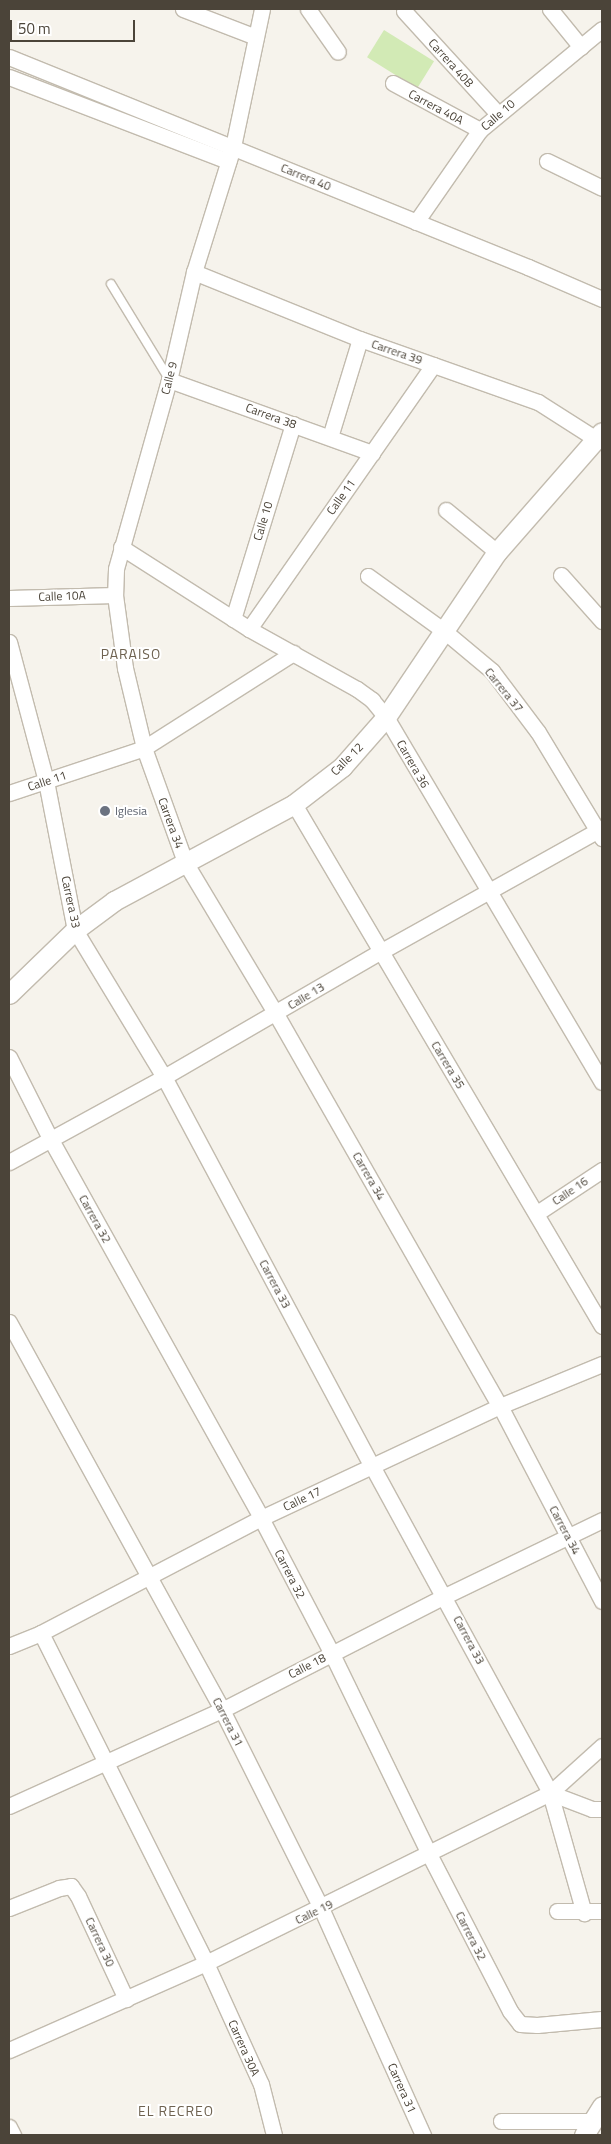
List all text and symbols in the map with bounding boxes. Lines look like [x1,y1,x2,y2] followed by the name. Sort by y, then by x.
[12,10,138,42] scale bar
[18,17,51,40] text: 50 m
[425,36,477,90] street label: Carrera 40B
[406,87,466,127] street label: Carrera 40A
[478,96,518,134] street label: Calle 10
[279,160,333,194] street label: Carrera 40
[370,337,424,367] street label: Carrera 39
[158,360,180,396] street label: Calle 9
[244,400,298,432] street label: Carrera 38
[324,476,358,518] street label: Calle 11
[250,500,276,542] street label: Calle 10
[38,588,86,604] street label: Calle 10A
[100,646,162,662] district label: PARAISO
[482,665,526,715] street label: Carrera 37
[394,737,432,791] street label: Carrera 36
[328,740,366,778] street label: Calle 12
[26,768,68,794] street label: Calle 11
[155,796,187,850] street label: Carrera 34
[115,804,147,818] place label: Iglesia
[99,805,111,817] marker: Iglesia
[58,875,84,929] street label: Carrera 33
[285,979,327,1013] street label: Calle 13
[428,1039,468,1091] street label: Carrera 35
[350,1149,388,1203] street label: Carrera 34
[549,1174,591,1208] street label: Calle 16
[76,1192,114,1246] street label: Carrera 32
[256,1257,294,1311] street label: Carrera 33
[281,1484,323,1514] street label: Calle 17
[546,1503,584,1557] street label: Carrera 34
[272,1547,308,1601] street label: Carrera 32
[450,1613,488,1667] street label: Carrera 33
[286,1650,328,1682] street label: Calle 18
[210,1695,246,1749] street label: Carrera 31
[293,1897,335,1927] street label: Calle 19
[453,1909,489,1963] street label: Carrera 32
[82,1915,118,1969] street label: Carrera 30
[225,2018,263,2078] street label: Carrera 30A
[385,2061,419,2115] street label: Carrera 31
[137,2103,215,2119] district label: EL RECREO

